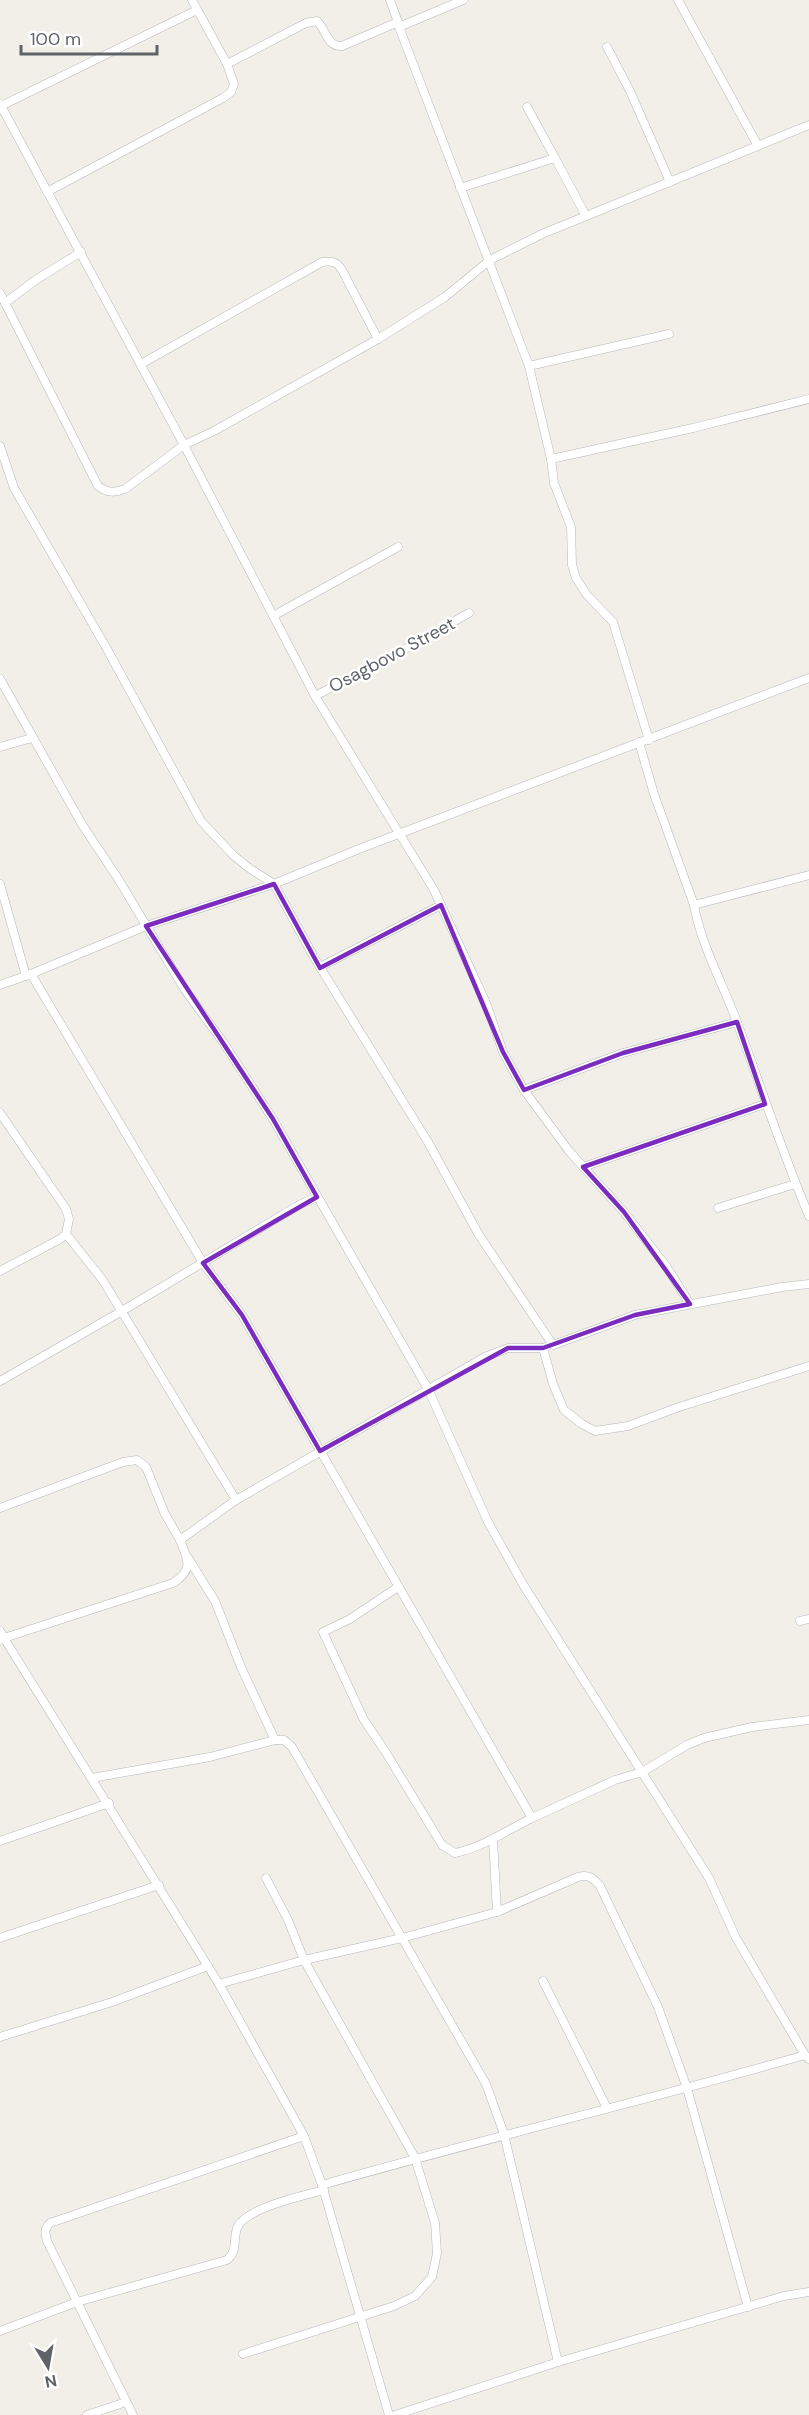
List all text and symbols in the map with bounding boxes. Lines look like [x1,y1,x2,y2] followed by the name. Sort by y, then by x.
[21,18,158,56] scale bar
[30,27,81,51] text: 100 m
[325,612,459,698] street label: Osagbovo Street
[18,2337,78,2397] north arrow
[43,2370,58,2393] text: N

